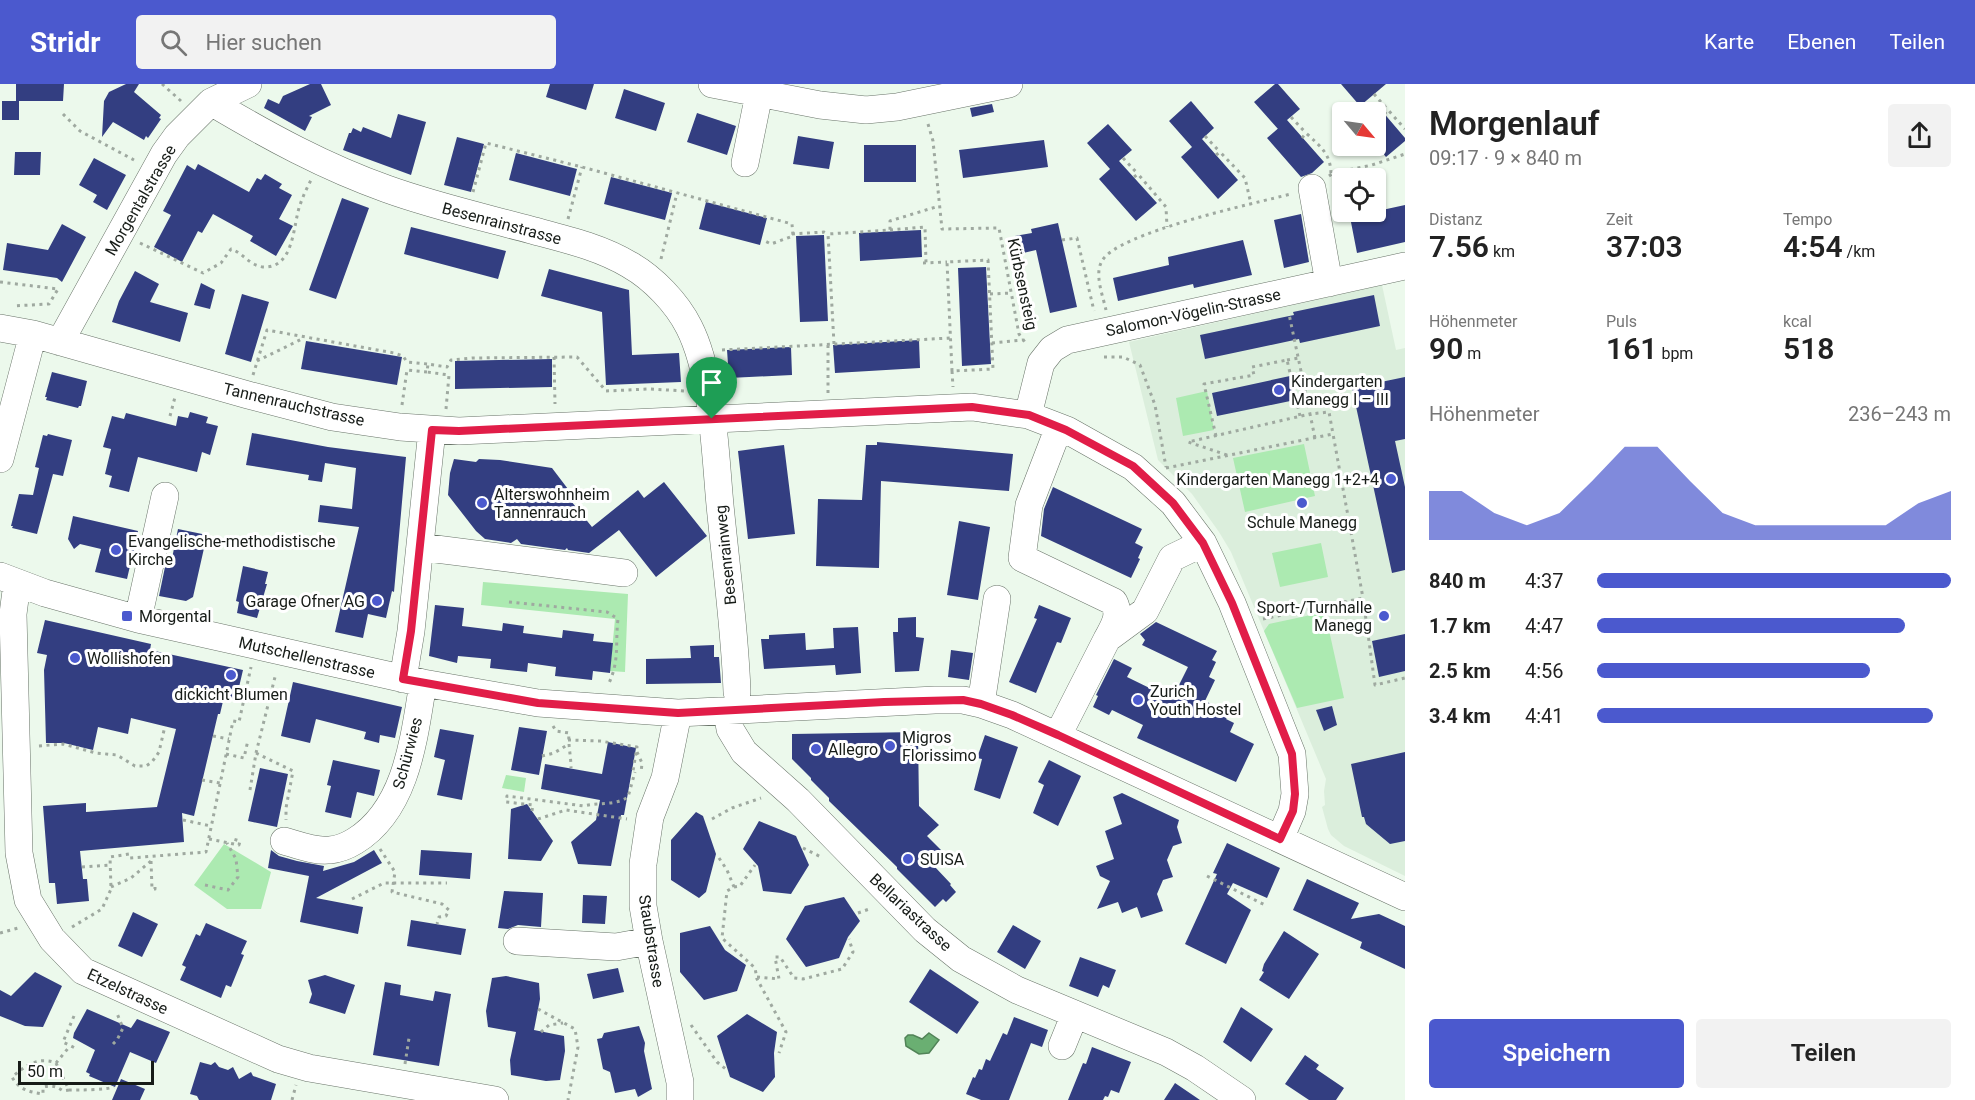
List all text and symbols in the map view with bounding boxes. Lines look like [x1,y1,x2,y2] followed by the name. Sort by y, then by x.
[136,15,556,69] search box
[30,26,100,59] text: Stridr
[157,26,190,59] icon: search
[205,30,322,55] text: Hier suchen
[1704,30,1754,54] text: Karte
[1787,30,1856,54] text: Ebenen
[1889,30,1945,54] text: Teilen
[1332,102,1386,156] north arrow
[1332,102,1386,222] map controls
[1429,104,1600,143] text: Morgenlauf
[1888,104,1951,167] button: share
[101,141,180,259] street label: Morgentalstrasse
[1429,146,1582,170] text: 09:17 · 9 × 840 m
[1332,168,1386,222] button: locate
[440,198,564,249] street label: Besenrainstrasse
[1429,210,1482,229] text: Distanz
[1606,210,1633,229] text: Zeit
[1783,210,1832,229] text: Tempo
[1429,229,1489,264] text: 7.56
[1606,229,1683,264] text: 37:03
[1783,229,1843,264] text: 4:54
[1003,236,1042,332] street label: Kürbsensteig
[1489,242,1515,261] text: km
[1843,242,1875,261] text: /km
[1104,285,1282,340] street label: Salomon-Vögelin-Strasse
[1429,312,1517,331] text: Höhenmeter
[1606,312,1637,331] text: Puls
[1783,312,1812,331] text: kcal
[1429,331,1463,366] text: 90
[1606,331,1657,366] text: 161
[1783,331,1834,366] text: 518
[1463,344,1481,363] text: m
[1657,344,1693,363] text: bpm
[686,357,737,419] pin
[695,366,728,399] icon: arrive
[1291,372,1389,409] place label: Kindergarten Manegg I – III
[221,379,366,430] street label: Tannenrauchstrasse
[1272,383,1286,397] marker: Kindergarten Manegg I – III
[1429,402,1539,426] text: Höhenmeter
[1848,402,1951,426] text: 236–243 m
[1176,470,1379,489] place label: Kindergarten Manegg 1+2+4
[1384,472,1398,486] marker: Kindergarten Manegg 1+2+4
[494,485,610,522] place label: Alterswohnheim Tannenrauch
[475,496,489,510] marker: Alterswohnheim Tannenrauch
[1295,496,1309,510] marker: Schule Manegg
[711,504,740,606] street label: Besenrainweg
[1247,513,1357,532] place label: Schule Manegg
[128,532,336,569] place label: Evangelische-methodistische Kirche
[109,543,123,557] marker: Evangelische-methodistische Kirche
[1429,569,1486,593] text: 840 m
[1525,569,1564,593] text: 4:37
[246,592,365,611] place label: Garage Ofner AG
[370,594,384,608] marker: Garage Ofner AG
[1257,598,1372,635] place label: Sport-/Turnhalle Manegg
[139,607,212,626] place label: Morgental
[120,609,134,623] marker: Morgental
[1377,609,1391,623] marker: Sport-/Turnhalle Manegg
[1429,614,1491,638] text: 1.7 km
[1525,614,1564,638] text: 4:47
[237,633,377,682] street label: Mutschellenstrasse
[87,649,171,668] place label: Wollishofen
[68,651,82,665] marker: Wollishofen
[1429,659,1491,683] text: 2.5 km
[1525,659,1564,683] text: 4:56
[224,668,238,682] marker: dickicht Blumen
[1150,682,1241,719] place label: Zurich Youth Hostel
[174,685,288,704] place label: dickicht Blumen
[1131,693,1145,707] marker: Zurich Youth Hostel
[1429,704,1491,728] text: 3.4 km
[1525,704,1564,728] text: 4:41
[389,715,426,791] street label: Schürwies
[902,728,977,765] place label: Migros Florissimo
[883,739,897,753] marker: Migros Florissimo
[828,740,878,759] place label: Allegro
[809,742,823,756] marker: Allegro
[920,850,965,869] place label: SUISA
[901,852,915,866] marker: SUISA
[866,870,956,955] street label: Bellariastrasse
[635,893,668,989] street label: Staubstrasse
[84,964,171,1018] street label: Etzelstrasse
[1429,1019,1684,1088] button: Speichern
[1696,1019,1951,1088] button: Teilen
[18,1058,154,1086] scale bar
[27,1062,63,1081] text: 50 m

